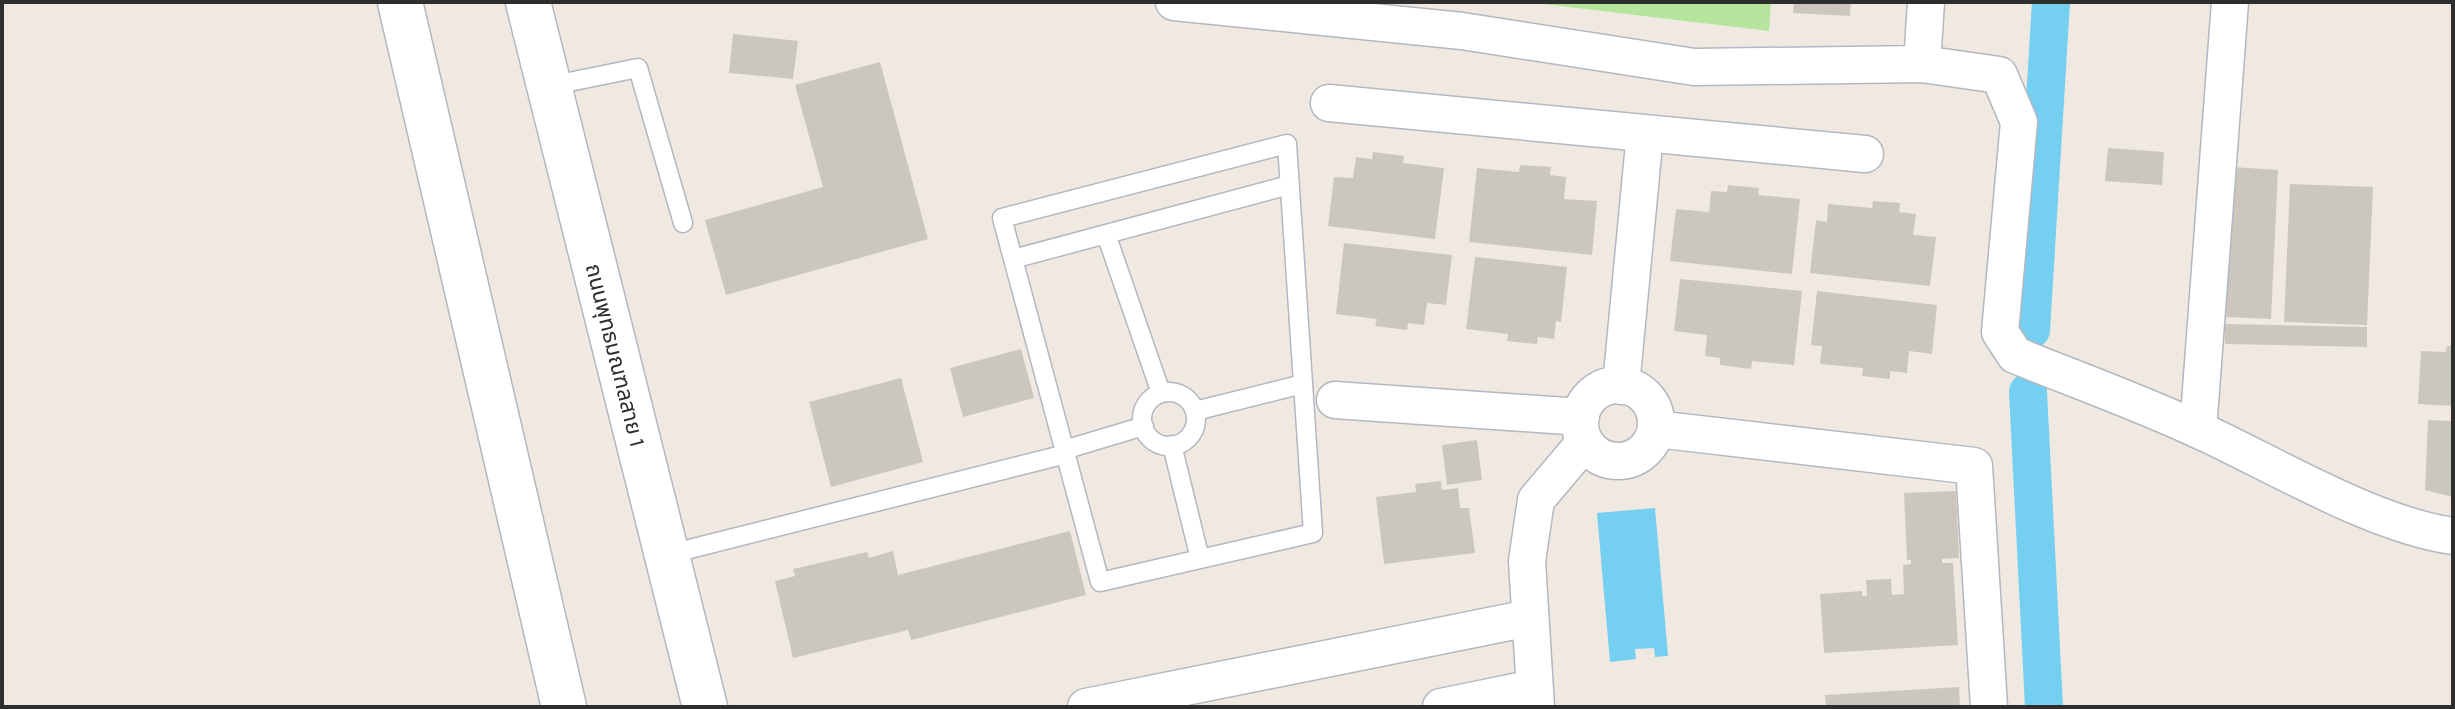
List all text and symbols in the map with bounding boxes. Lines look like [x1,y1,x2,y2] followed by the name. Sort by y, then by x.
[580,261,650,449] street label: ถนนพุทธมณฑลสาย 1

